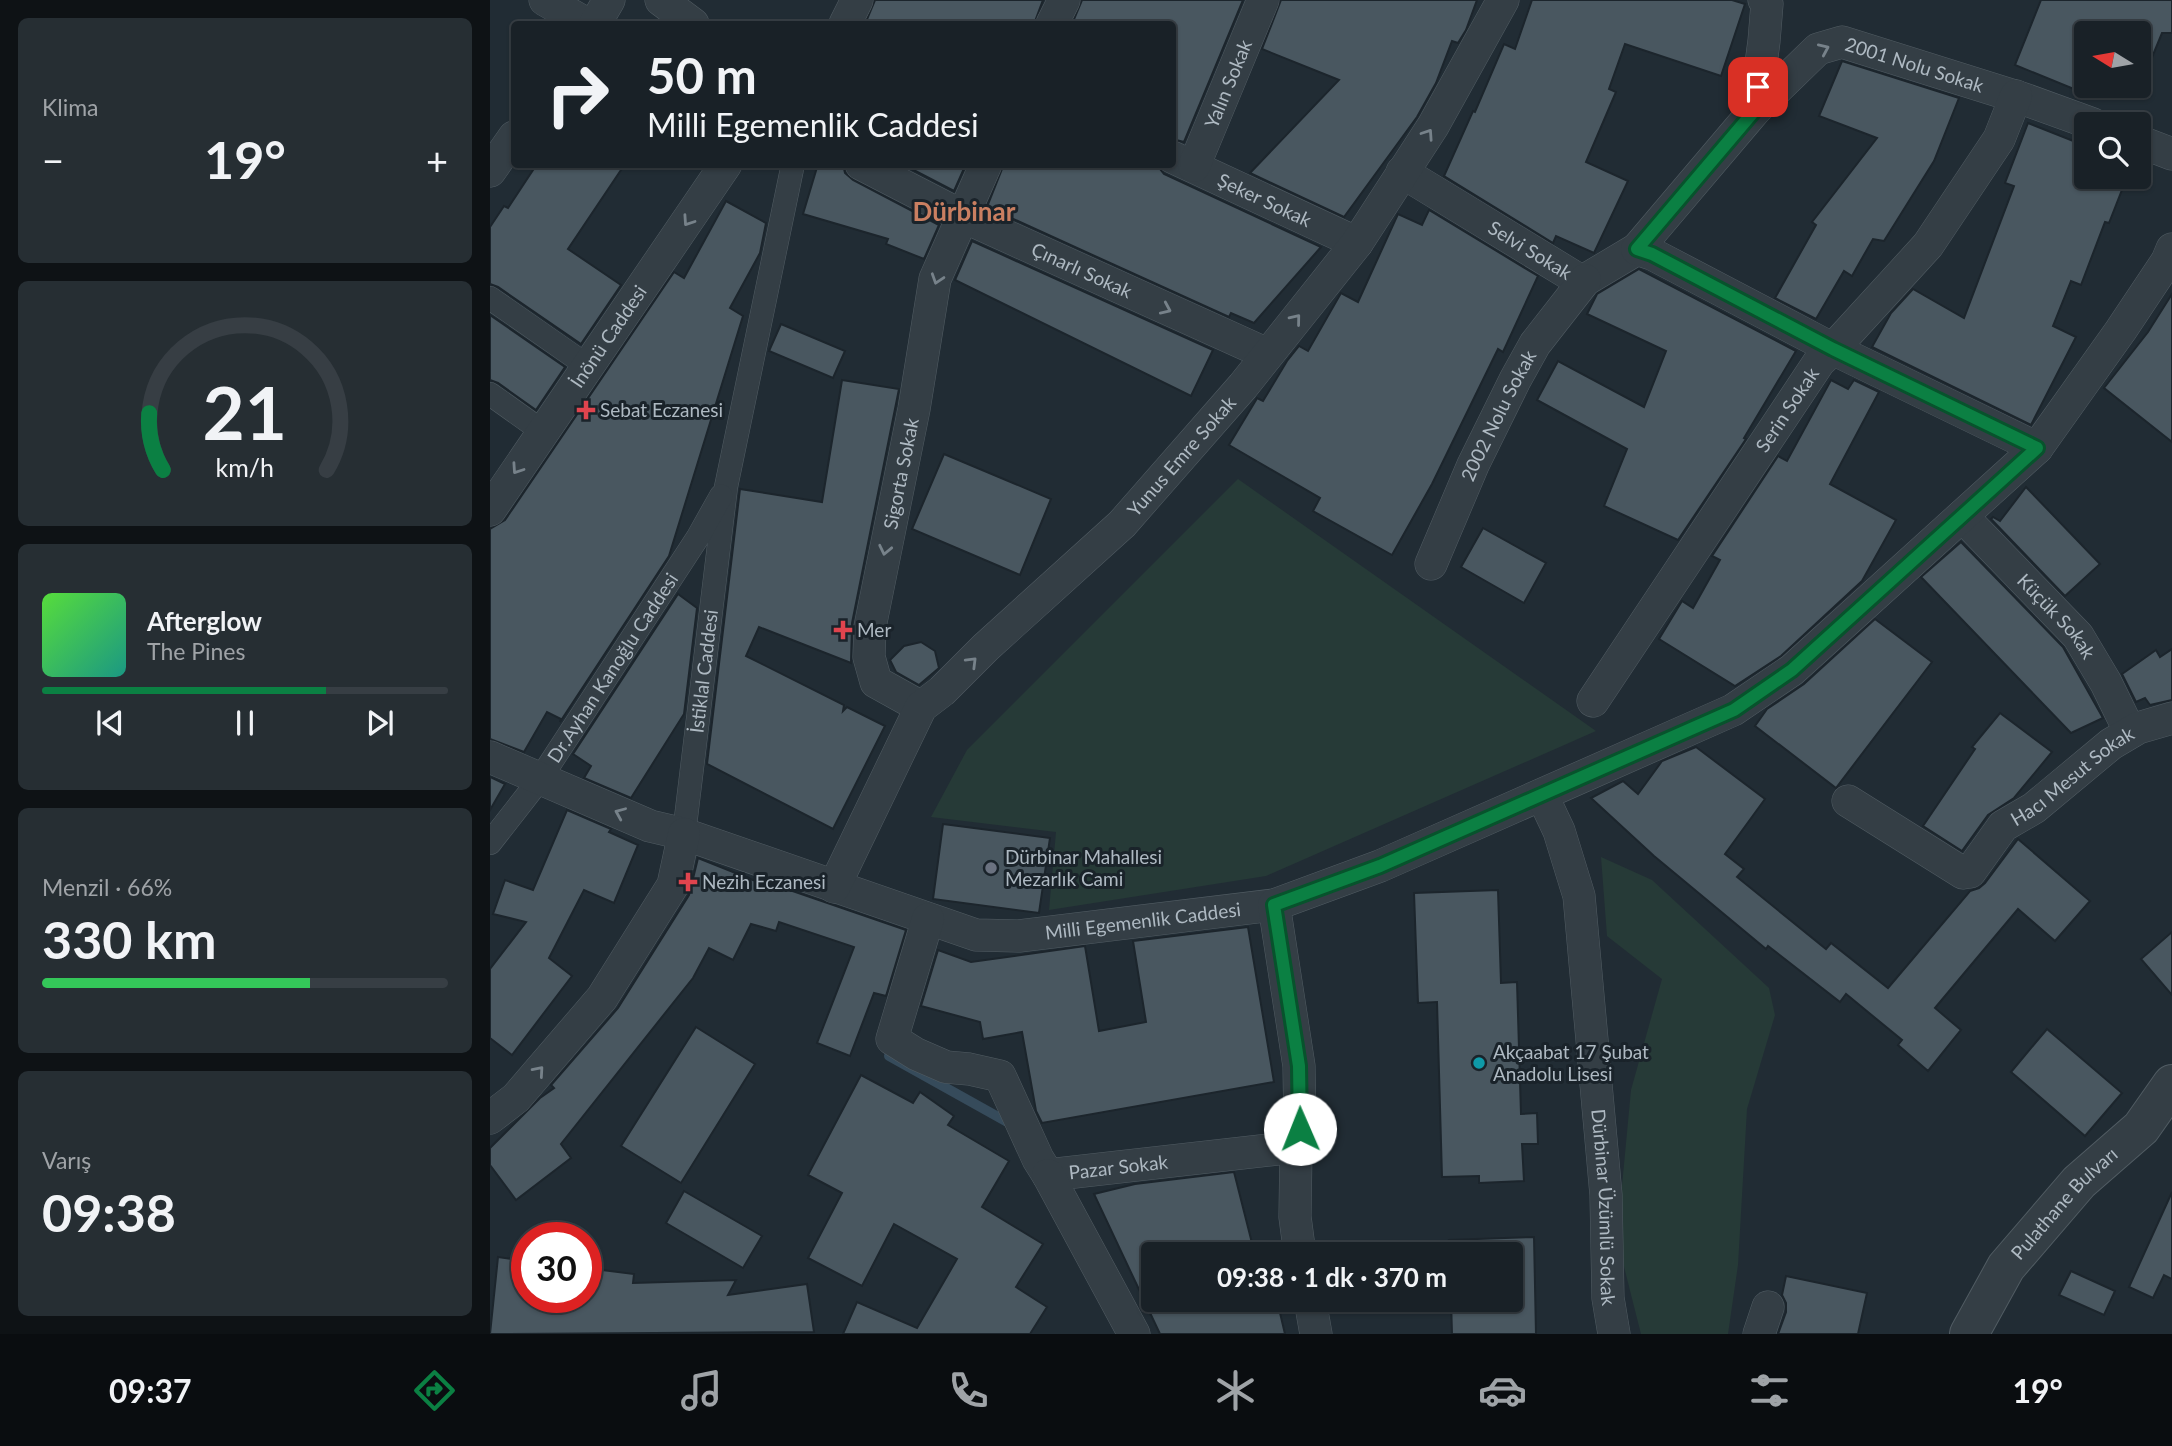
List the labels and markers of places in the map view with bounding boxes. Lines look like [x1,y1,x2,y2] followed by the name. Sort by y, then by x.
[1728,57,1788,117] pin
[600,398,723,421] place label: Sebat Eczanesi
[578,402,594,418] marker: Sebat Eczanesi
[857,618,891,641] place label: Mer
[835,622,851,638] marker: Mer
[1005,845,1162,890] place label: Dürbinar Mahallesi Mezarlık Cami
[983,860,999,876] marker: Dürbinar Mahallesi Mezarlık Cami
[702,870,826,893] place label: Nezih Eczanesi
[680,874,696,890] marker: Nezih Eczanesi
[1493,1040,1649,1085] place label: Akçaabat 17 Şubat Anadolu Lisesi
[1471,1055,1487,1071] marker: Akçaabat 17 Şubat Anadolu Lisesi

